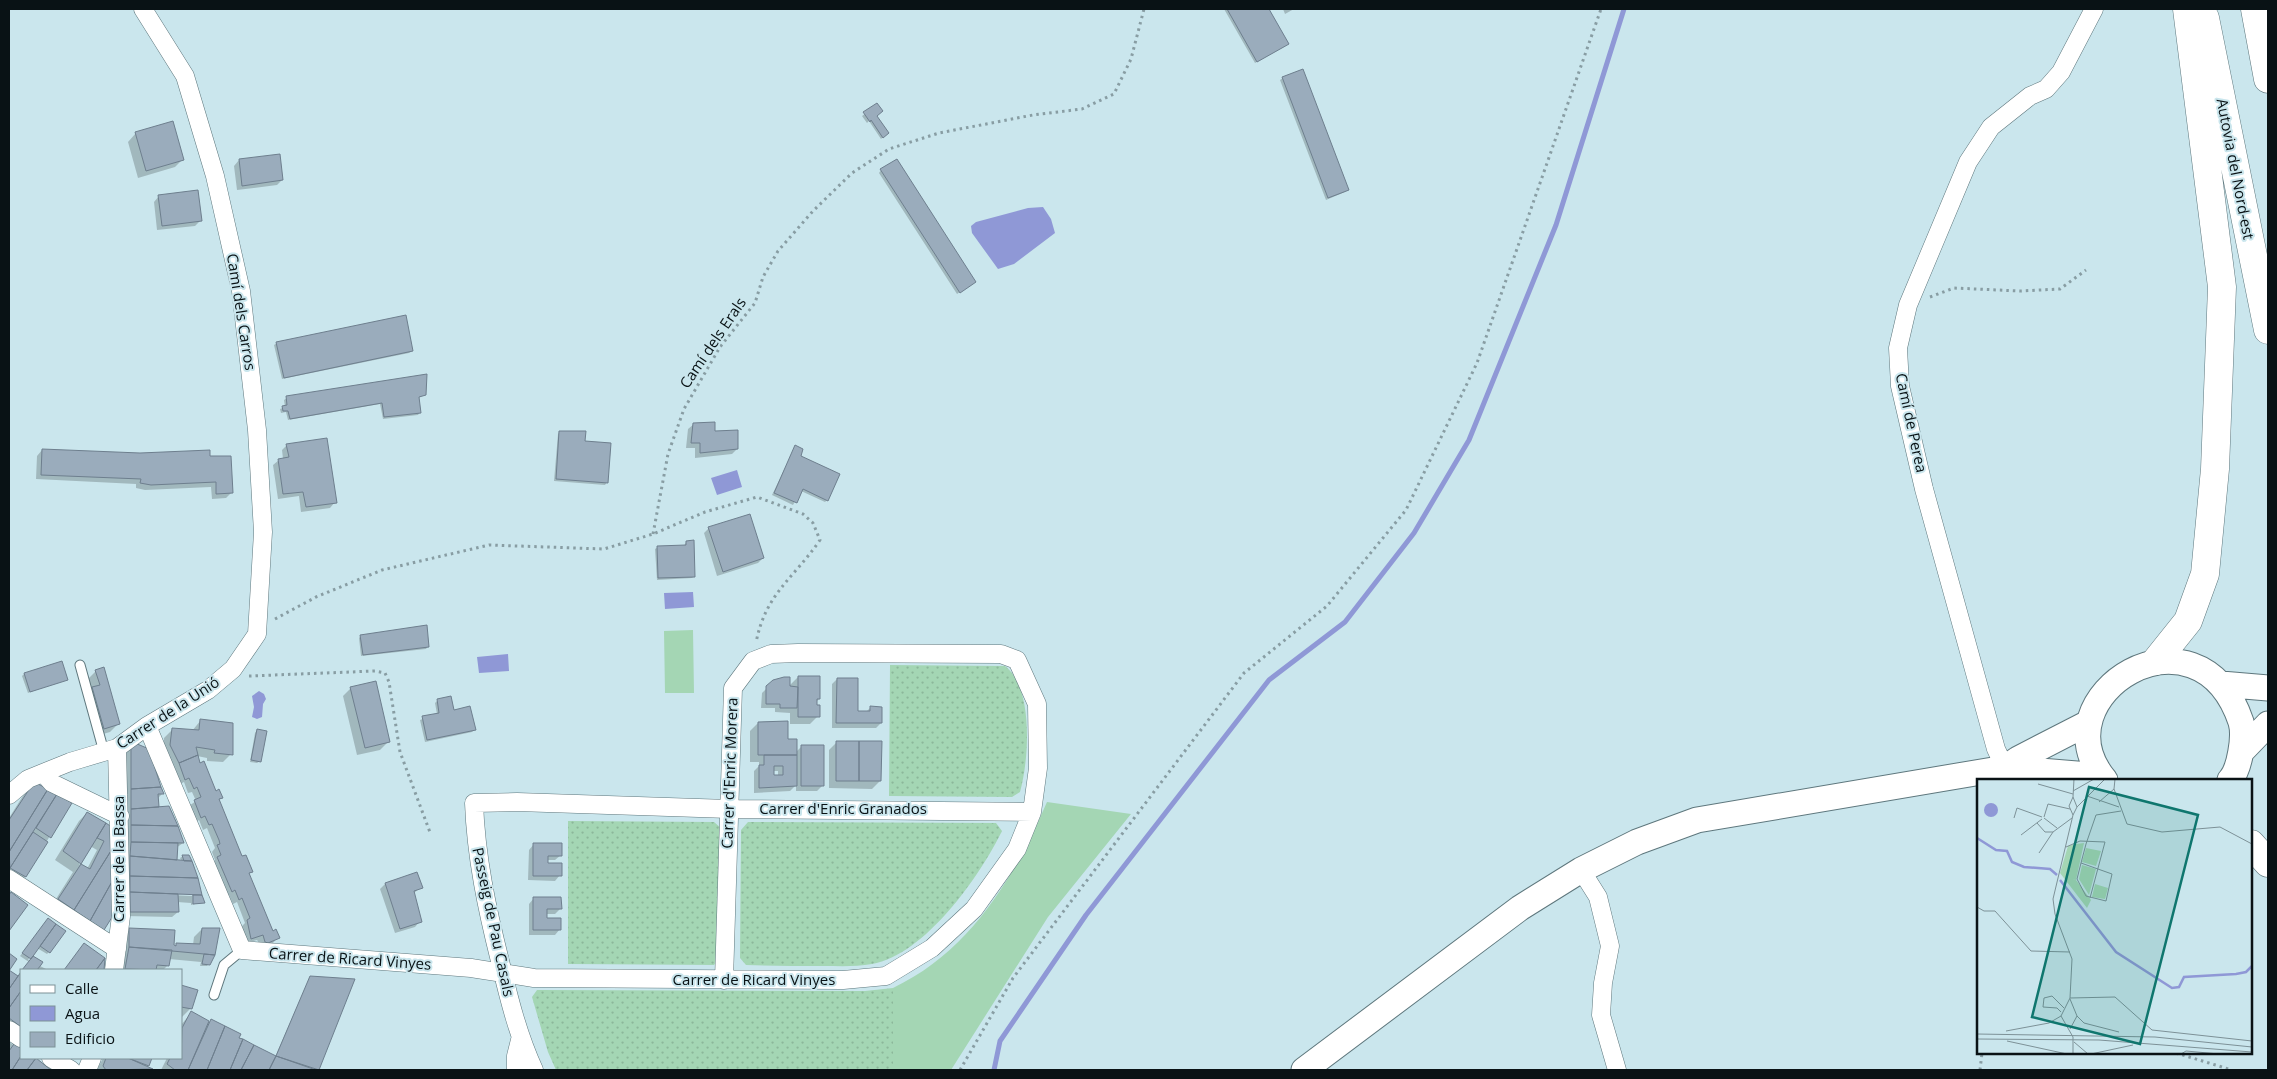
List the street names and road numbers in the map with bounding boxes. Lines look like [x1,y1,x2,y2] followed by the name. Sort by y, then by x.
[2213,97,2259,241] street label: Autovia del Nord-est
[223,252,261,372] street label: Camí dels Carros
[674,293,750,392] street label: Camí dels Erals
[1892,371,1932,474] street label: Camí de Perea
[112,671,223,753] street label: Carrer de la Unió
[716,697,742,849] street label: Carrer d'Enric Morera
[108,796,128,922] street label: Carrer de la Bassa
[759,798,927,818] street label: Carrer d'Enric Granados
[468,845,520,998] street label: Passeig de Pau Casals
[268,942,432,974] street label: Carrer de Ricard Vinyes
[673,969,835,989] street label: Carrer de Ricard Vinyes

